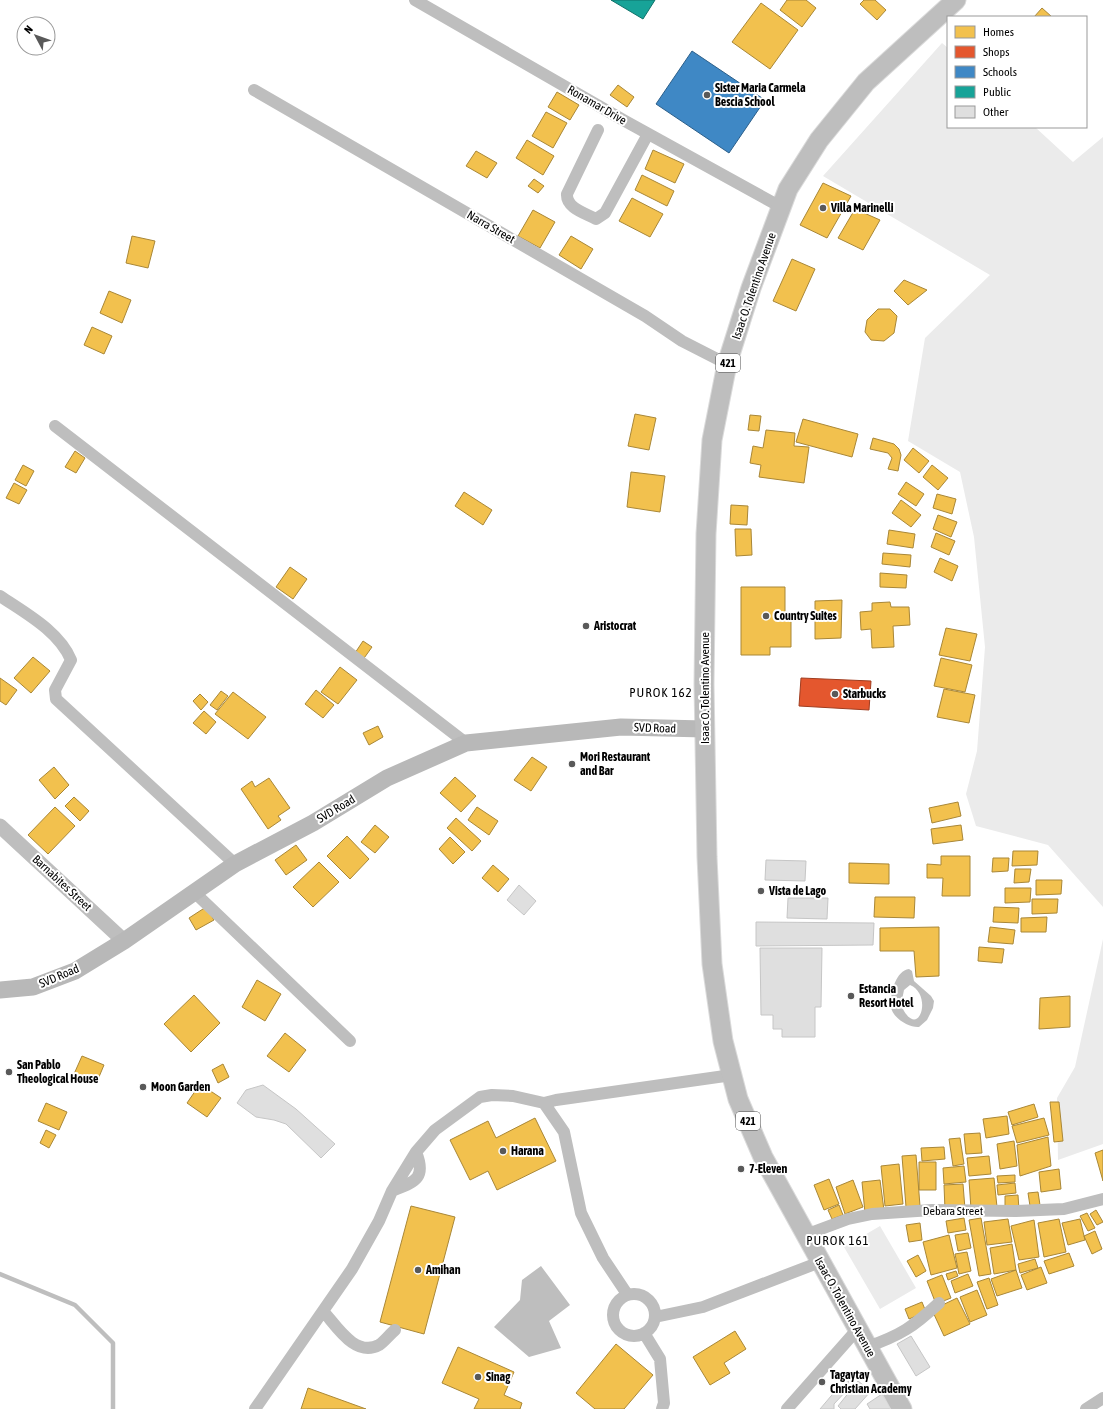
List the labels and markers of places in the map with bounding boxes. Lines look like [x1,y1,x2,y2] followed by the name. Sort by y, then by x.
[715,81,806,109] place label: Sister Maria Carmela Bescia School
[702,90,712,100] marker: Sister Maria Carmela Bescia School
[830,201,894,215] place label: Villa Marinelli
[818,203,828,213] marker: Villa Marinelli
[774,609,838,623] place label: Country Suites
[761,611,771,621] marker: Country Suites
[593,619,637,633] place label: Aristocrat
[581,621,591,631] marker: Aristocrat
[843,687,887,701] place label: Starbucks
[830,689,840,699] marker: Starbucks
[580,750,651,778] place label: Mori Restaurant and Bar
[567,759,577,769] marker: Mori Restaurant and Bar
[768,884,826,898] place label: Vista de Lago
[756,886,766,896] marker: Vista de Lago
[859,982,914,1010] place label: Estancia Resort Hotel
[846,991,856,1001] marker: Estancia Resort Hotel
[17,1058,99,1086] place label: San Pablo Theological House
[4,1067,14,1077] marker: San Pablo Theological House
[151,1080,210,1094] place label: Moon Garden
[138,1082,148,1092] marker: Moon Garden
[511,1144,544,1158] place label: Harana
[498,1146,508,1156] marker: Harana
[749,1162,787,1176] place label: 7-Eleven
[736,1164,746,1174] marker: 7-Eleven
[425,1263,461,1277] place label: Amihan
[413,1265,423,1275] marker: Amihan
[830,1368,912,1396] place label: Tagaytay Christian Academy
[486,1370,511,1384] place label: Sinag
[473,1372,483,1382] marker: Sinag
[817,1377,827,1387] marker: Tagaytay Christian Academy

